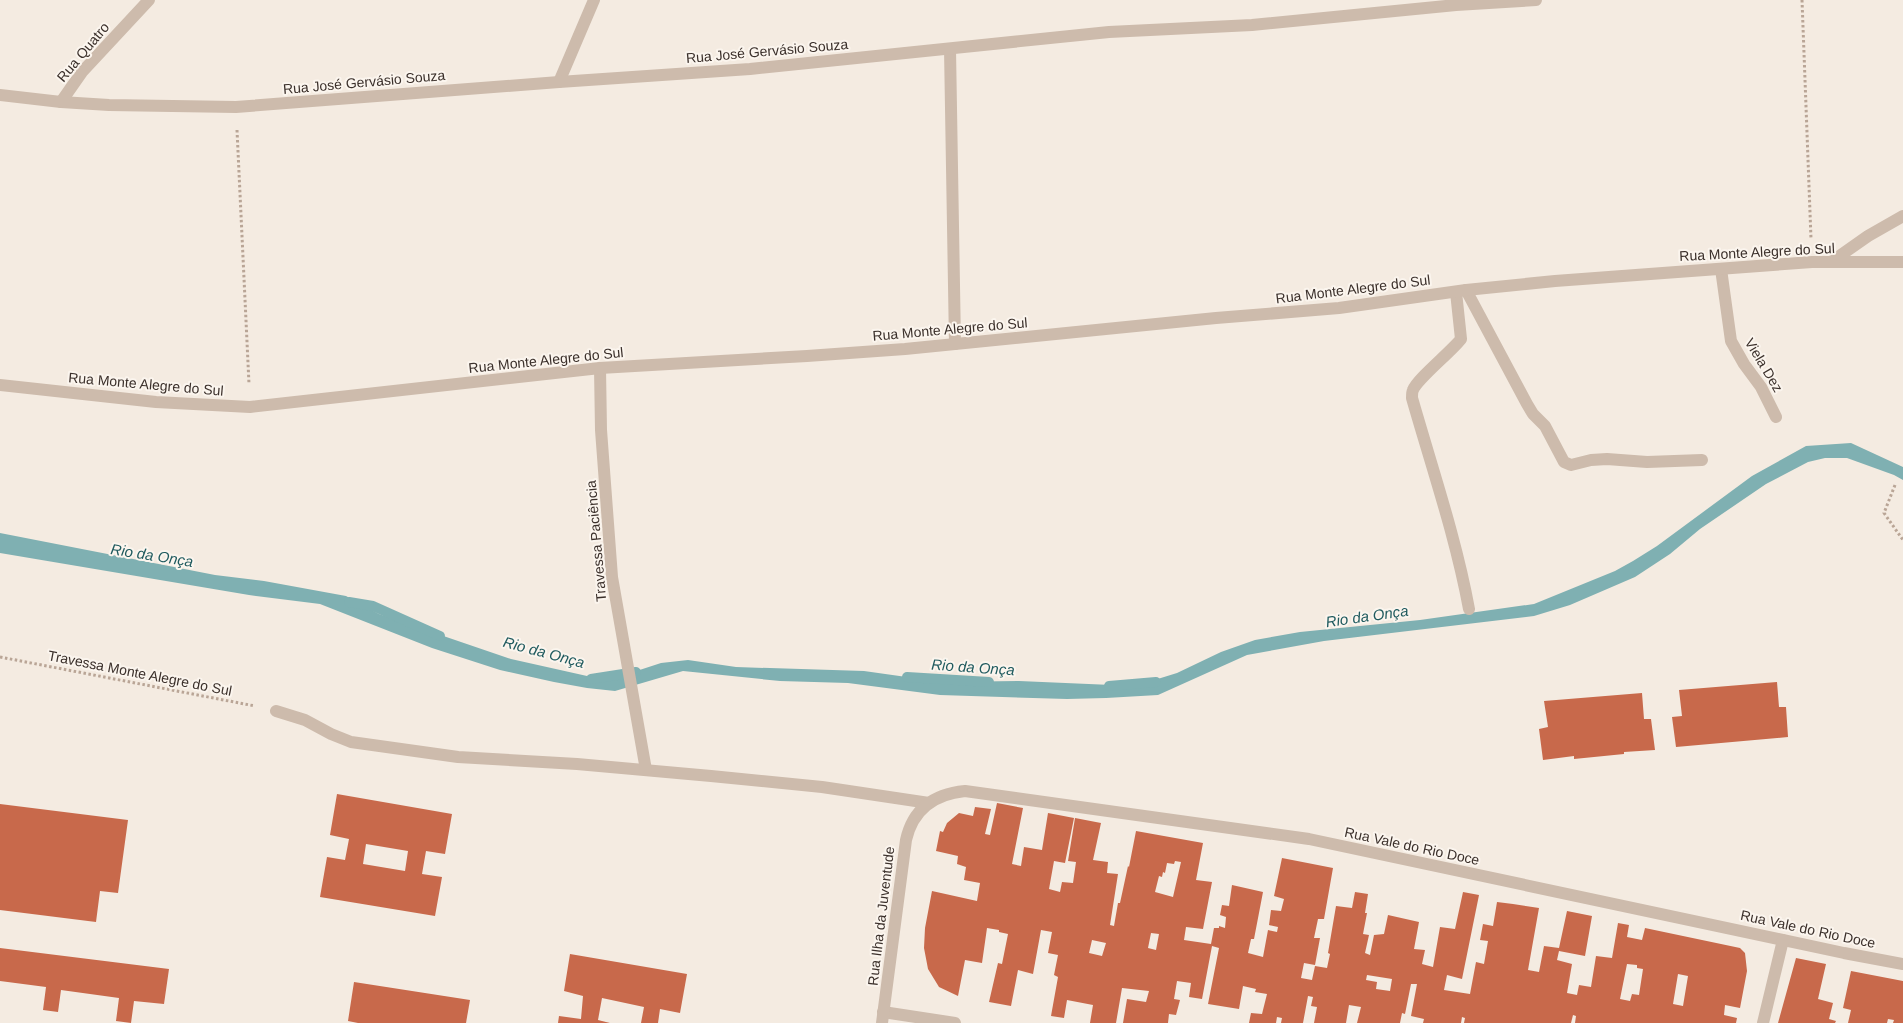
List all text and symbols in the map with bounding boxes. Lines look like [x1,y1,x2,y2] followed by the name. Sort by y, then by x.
[54,19,113,85] street label: Rua Quatro
[685,36,849,66] street label: Rua José Gervásio Souza
[282,67,446,97] street label: Rua José Gervásio Souza
[1679,240,1835,264] street label: Rua Monte Alegre do Sul
[1275,272,1431,306] street label: Rua Monte Alegre do Sul
[872,314,1028,344] street label: Rua Monte Alegre do Sul
[1742,335,1786,395] street label: Viela Dez
[468,344,624,376] street label: Rua Monte Alegre do Sul
[68,369,224,399] street label: Rua Monte Alegre do Sul
[583,480,609,602] street label: Travessa Paciência
[109,540,195,570] water label: Rio da Onça
[1325,602,1409,630] water label: Rio da Onça
[502,633,586,671] water label: Rio da Onça
[47,647,233,699] street label: Travessa Monte Alegre do Sul
[931,656,1015,678] water label: Rio da Onça
[1343,824,1481,868] street label: Rua Vale do Rio Doce
[865,845,898,987] street label: Rua Ilha da Juventude
[1739,907,1877,951] street label: Rua Vale do Rio Doce

